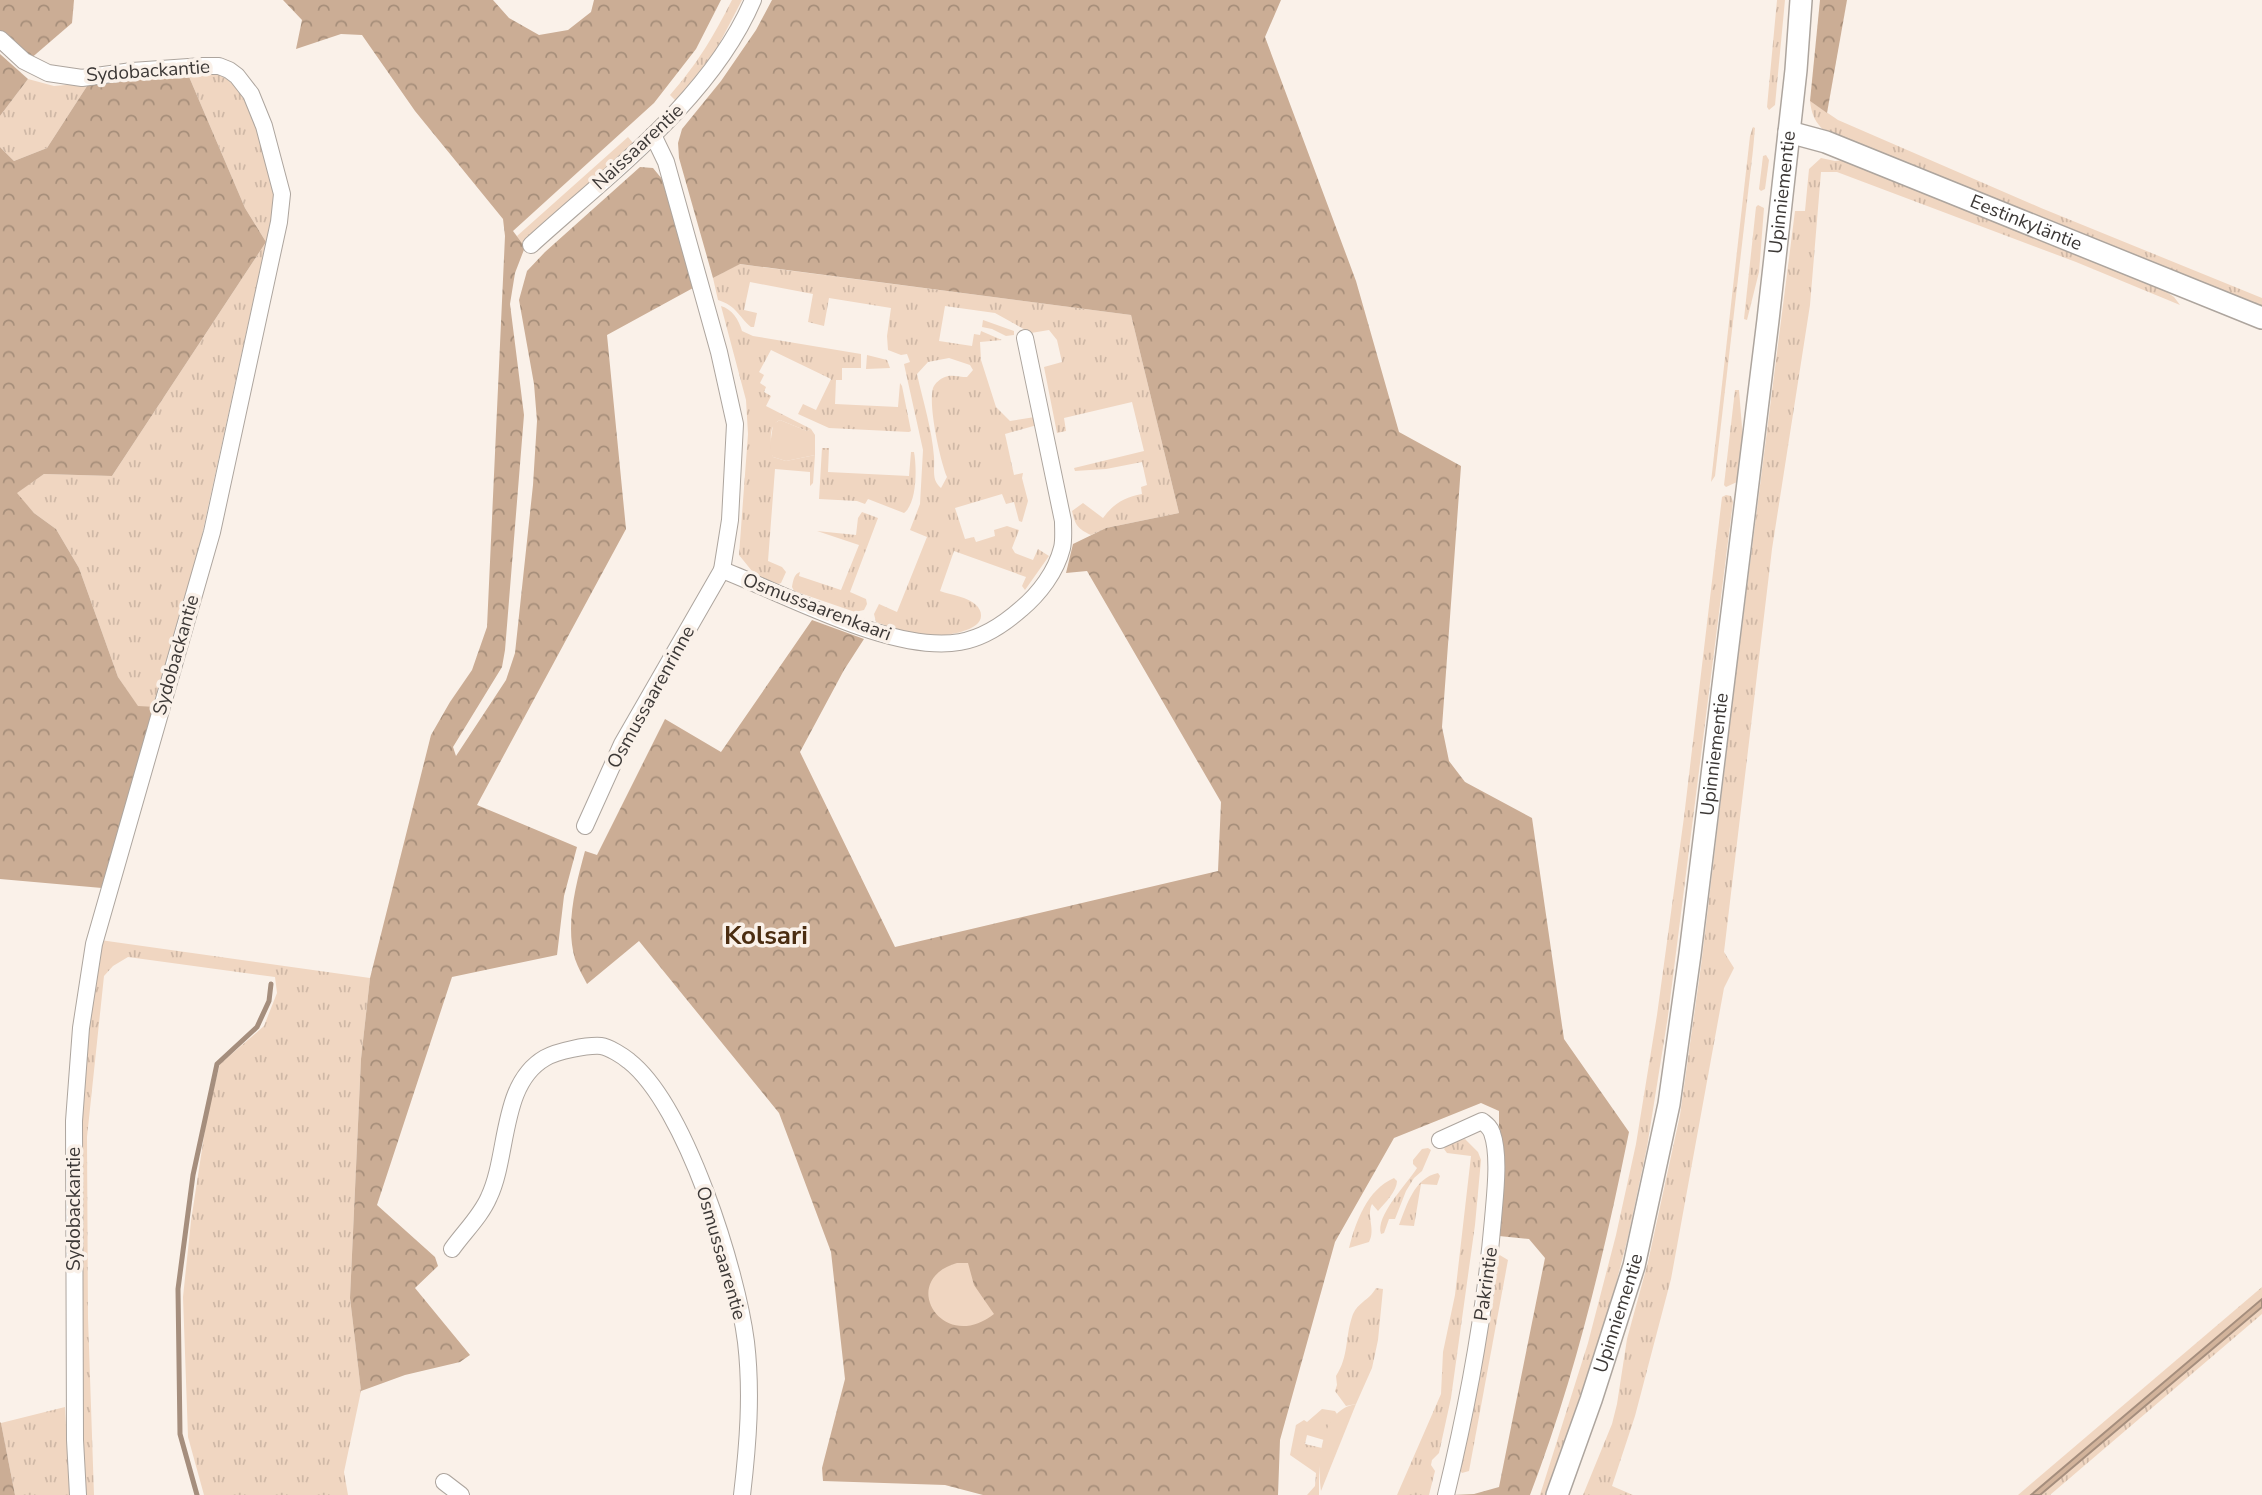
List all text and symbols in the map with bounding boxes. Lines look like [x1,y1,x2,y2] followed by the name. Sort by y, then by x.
[85,54,211,88] street label: Sydobackantie
[587,98,689,196] street label: Naissaarentie
[1762,129,1802,255] street label: Upinniementie
[1966,188,2086,257] street label: Eestinkyläntie
[739,567,895,647] street label: Osmussaarenkaari
[146,592,206,718] street label: Sydobackantie
[601,621,701,773] street label: Osmussaarenrinne
[1694,691,1735,817] street label: Upinniementie
[724,918,808,953] district label: Kolsari
[61,1147,87,1271] street label: Sydobackantie
[690,1183,752,1323] street label: Osmussaarentie
[1468,1245,1504,1323] street label: Pakrintie
[1588,1251,1649,1376] street label: Upinniementie

